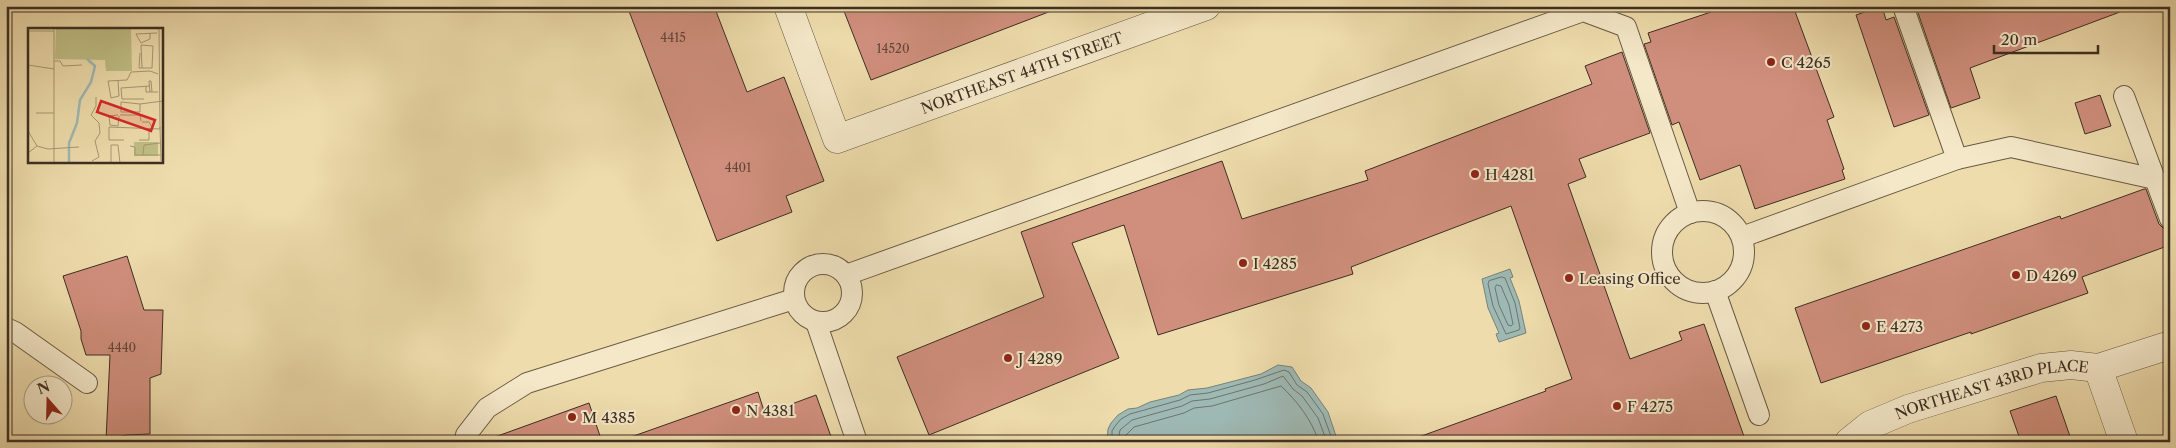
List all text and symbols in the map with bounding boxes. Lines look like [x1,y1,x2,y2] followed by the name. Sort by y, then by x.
[1994,22,2097,54] scale bar
[918,27,1126,118] street label: NORTHEAST 44TH STREET
[28,28,162,162] inset map
[660,30,686,45] house number: 4415
[2001,30,2037,49] text: 20 m
[876,41,910,56] house number: 14520
[1781,53,1831,72] place label: C 4265
[1765,56,1777,68] marker: C 4265
[725,160,751,175] house number: 4401
[1485,165,1535,184] place label: H 4281
[1469,168,1481,180] marker: H 4281
[1253,254,1297,273] place label: I 4285
[1237,257,1249,269] marker: I 4285
[2026,266,2077,285] place label: D 4269
[1579,269,1681,288] place label: Leasing Office
[2010,269,2022,281] marker: D 4269
[1563,272,1575,284] marker: Leasing Office
[1876,317,1923,336] place label: E 4273
[1860,320,1872,332] marker: E 4273
[108,340,136,355] house number: 4440
[1016,349,1062,368] place label: J 4289
[1002,352,1014,364] marker: J 4289
[1892,355,2090,423] street label: NORTHEAST 43RD PLACE
[22,376,72,426] north arrow
[35,377,52,398] text: N
[1627,397,1673,416] place label: F 4275
[1611,400,1623,412] marker: F 4275
[746,401,795,420] place label: N 4381
[730,404,742,416] marker: N 4381
[582,408,635,427] place label: M 4385
[566,411,578,423] marker: M 4385

